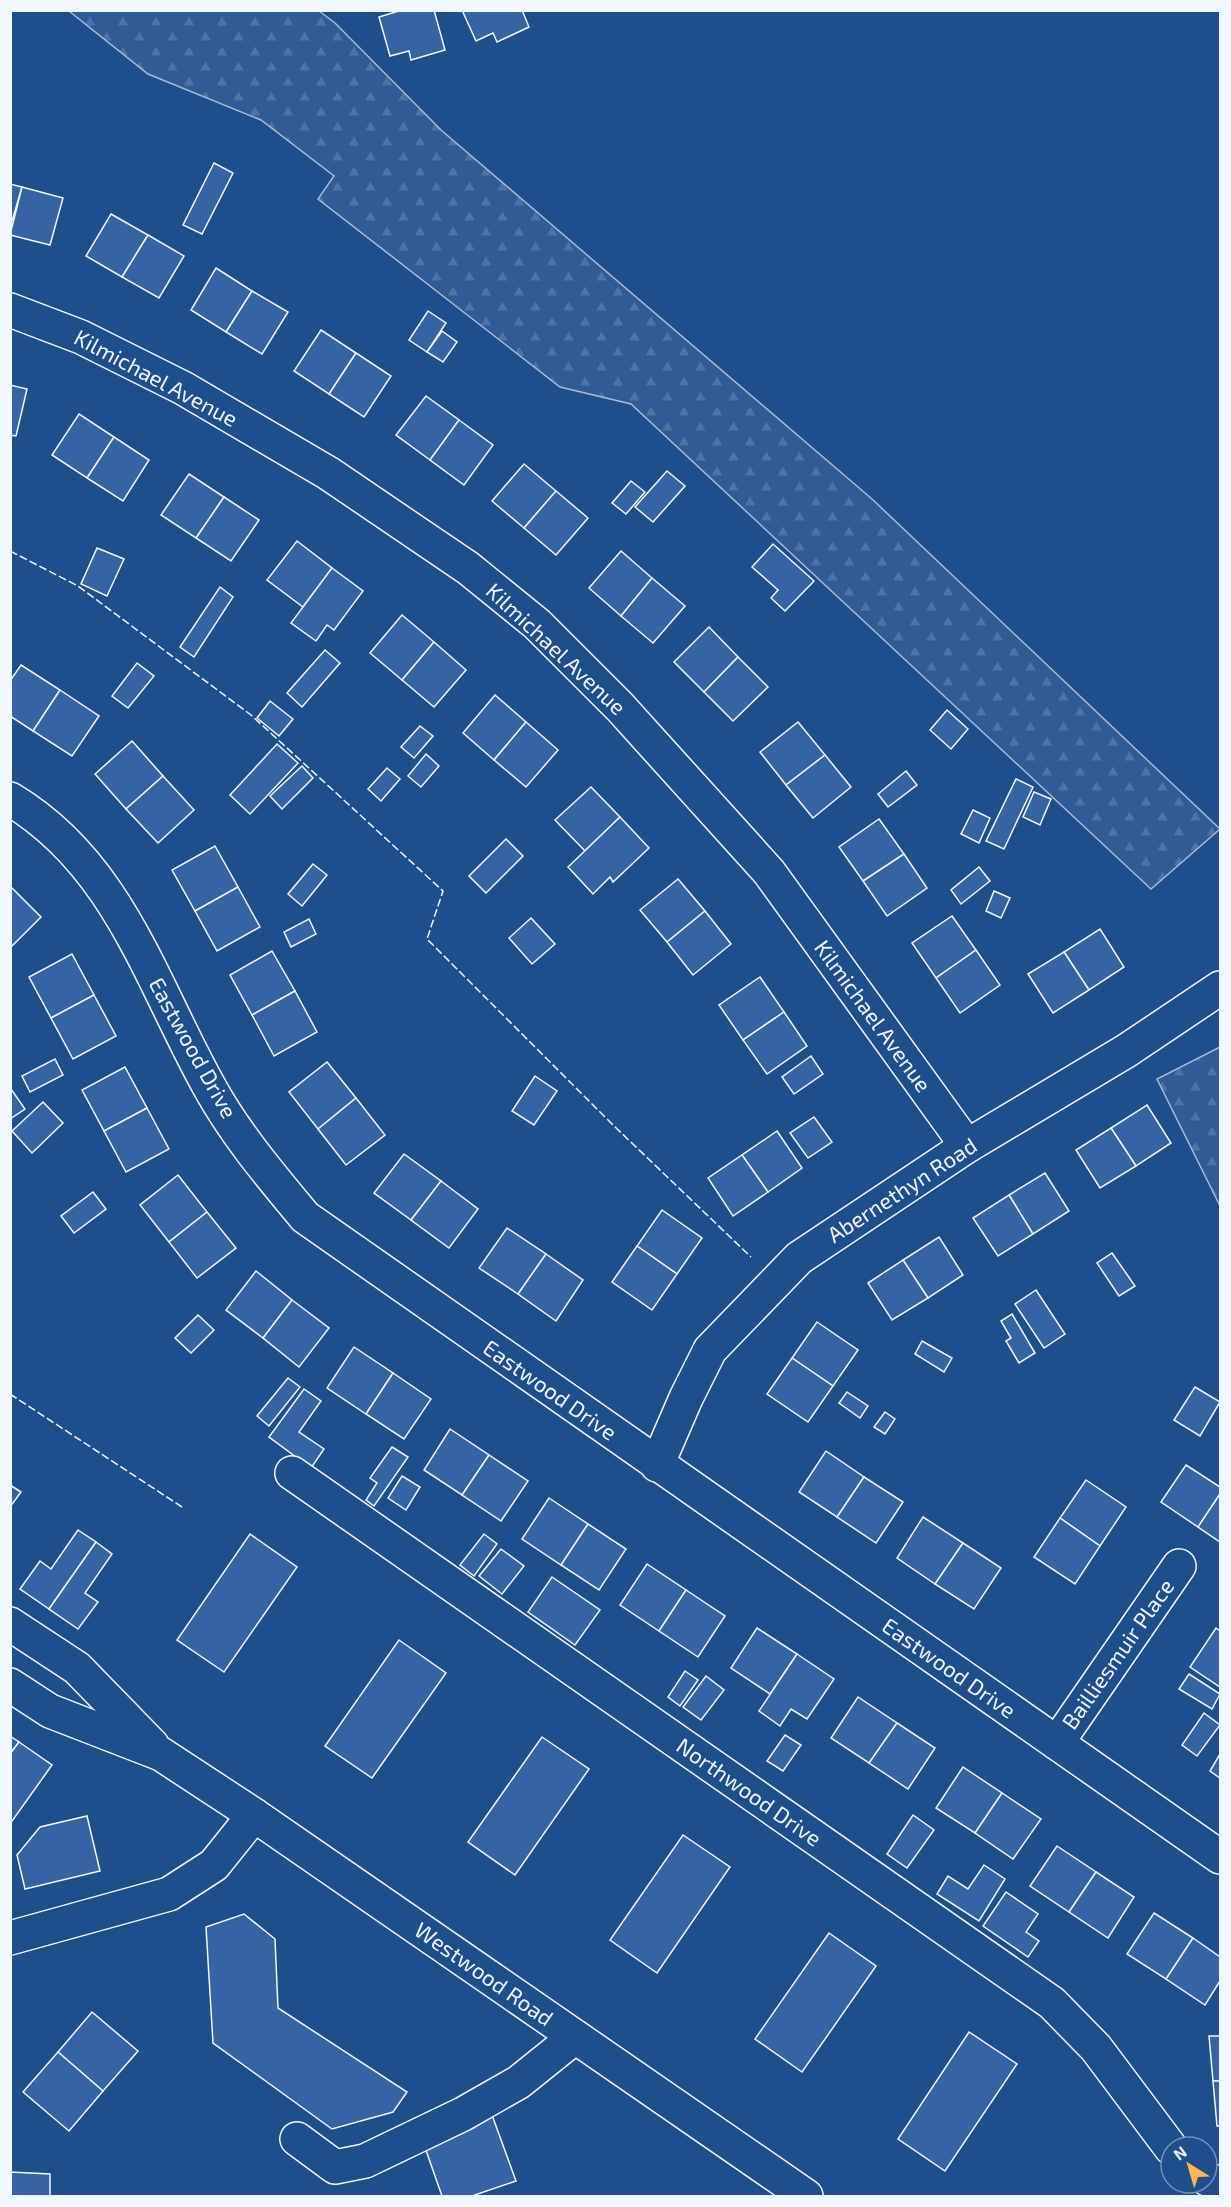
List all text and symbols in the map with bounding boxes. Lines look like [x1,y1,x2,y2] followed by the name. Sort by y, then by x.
[70,323,243,431] street label: Kilmichael Avenue
[482,577,632,720] street label: Kilmichael Avenue
[810,934,938,1096] street label: Kilmichael Avenue
[145,973,243,1122] street label: Eastwood Drive
[822,1131,981,1247] street label: Abernethyn Road
[479,1334,622,1445] street label: Eastwood Drive
[1056,1573,1179,1733] street label: Bailliesmuir Place
[878,1612,1021,1723] street label: Eastwood Drive
[672,1732,827,1851] street label: Northwood Drive
[410,1916,559,2031] street label: Westwood Road
[1159,2135,1219,2195] north arrow
[1169,2142,1190,2164] text: N

